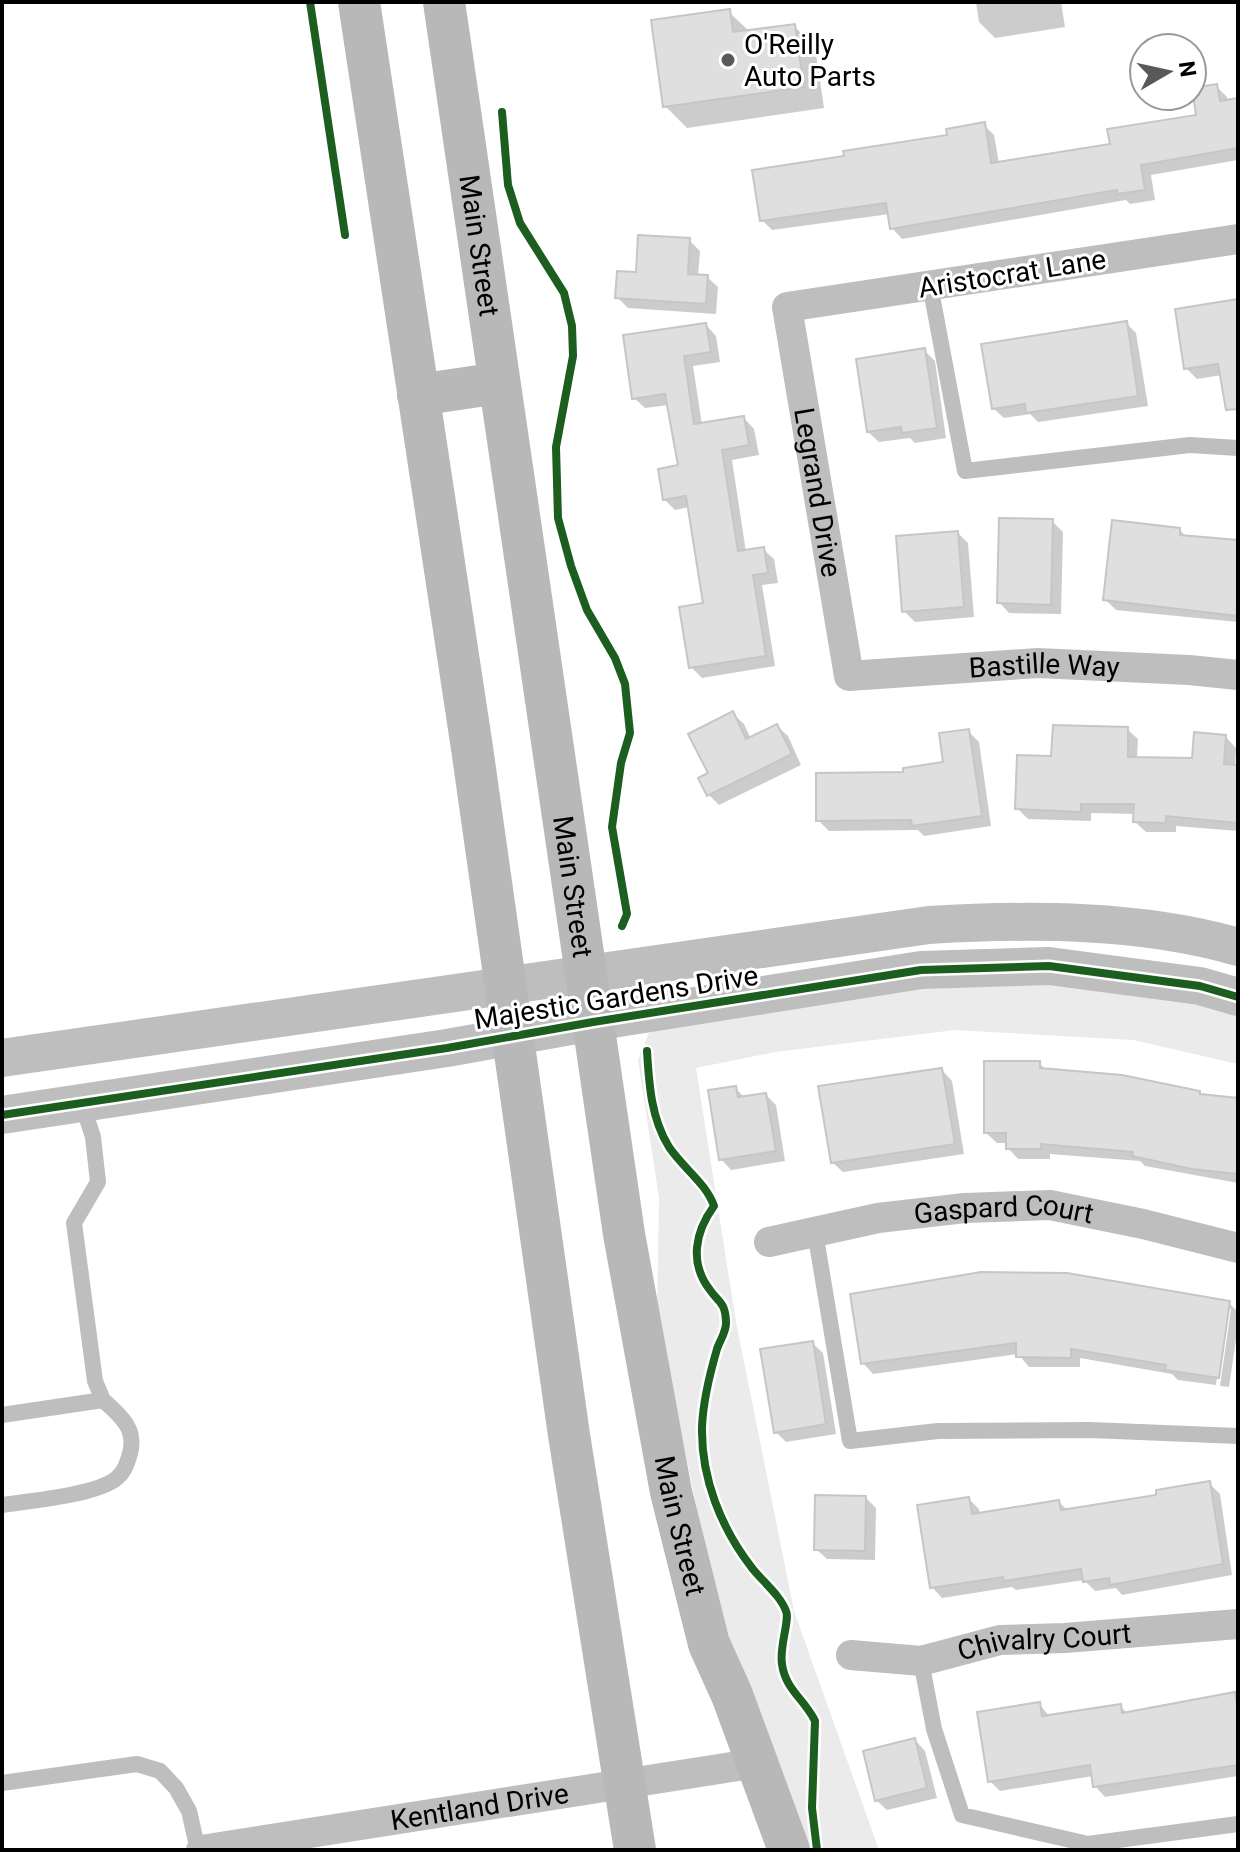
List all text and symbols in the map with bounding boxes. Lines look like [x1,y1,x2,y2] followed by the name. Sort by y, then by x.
[744,28,876,93] place label: O'Reilly Auto Parts
[1128,32,1208,112] north arrow
[719,51,737,69] marker: O'Reilly Auto Parts
[1174,59,1201,79] text: N
[452,172,506,319] street label: Main Street
[916,242,1108,305] street label: Aristocrat Lane
[787,405,848,579] street label: Legrand Drive
[968,647,1121,685] street label: Bastille Way
[546,814,599,960] street label: Main Street
[472,959,760,1036] street label: Majestic Gardens Drive
[912,1188,1096,1231] street label: Gaspard Court
[648,1453,712,1599] street label: Main Street
[954,1617,1133,1668] street label: Chivalry Court
[388,1777,571,1837] street label: Kentland Drive

